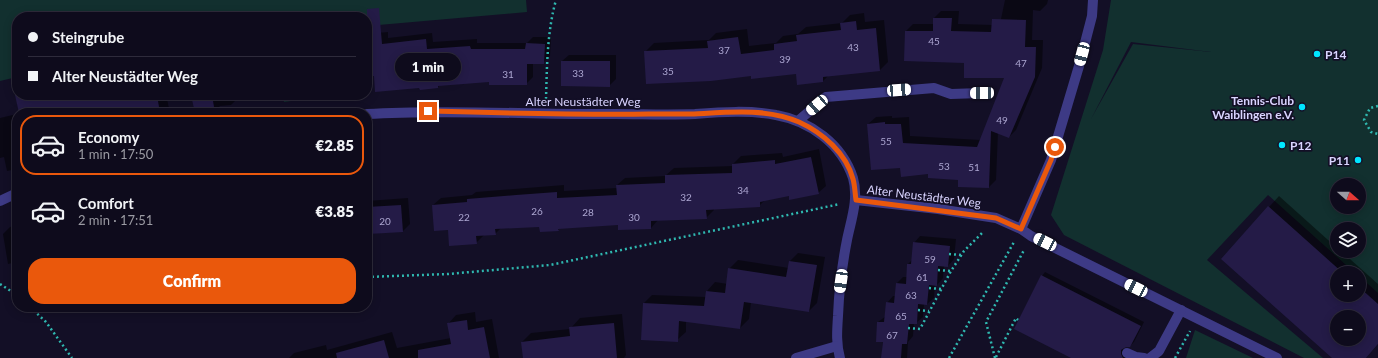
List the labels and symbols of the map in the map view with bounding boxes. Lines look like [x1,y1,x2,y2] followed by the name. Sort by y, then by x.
[928,35,940,47] house number: 45
[847,41,859,53] house number: 43
[1073,41,1091,67] car
[718,44,730,56] house number: 37
[1325,47,1346,62] place label: P14
[1312,49,1322,59] marker: P14
[395,53,461,81] callout: 1 min
[779,53,791,65] house number: 39
[1015,57,1027,69] house number: 47
[662,65,674,77] house number: 35
[572,67,584,79] house number: 33
[502,68,514,80] house number: 31
[887,83,911,97] car
[970,87,994,99] car
[804,93,830,117] car
[1212,93,1294,122] place label: Tennis-Club Waiblingen e.V.
[526,94,640,109] street label: Alter Neustädter Weg
[419,102,437,120] route end
[1297,102,1307,112] marker: Tennis-Club Waiblingen e.V.
[996,114,1008,126] house number: 49
[880,135,892,147] house number: 55
[1046,138,1064,156] route start
[1290,138,1311,153] place label: P12
[1277,140,1287,150] marker: P12
[1329,153,1350,168] place label: P11
[1353,155,1363,165] marker: P11
[938,160,950,172] house number: 53
[968,161,980,173] house number: 51
[1330,178,1366,214] north arrow
[866,182,982,210] street label: Alter Neustädter Weg
[737,184,749,196] house number: 34
[680,191,692,203] house number: 32
[531,205,543,217] house number: 26
[582,206,594,218] house number: 28
[458,211,470,223] house number: 22
[628,211,640,223] house number: 30
[379,215,391,227] house number: 20
[1032,231,1058,253] car
[924,253,936,265] house number: 59
[833,268,849,294] car
[916,271,928,283] house number: 61
[1123,277,1149,299] car
[905,289,917,301] house number: 63
[895,310,907,322] house number: 65
[886,329,898,341] house number: 67

